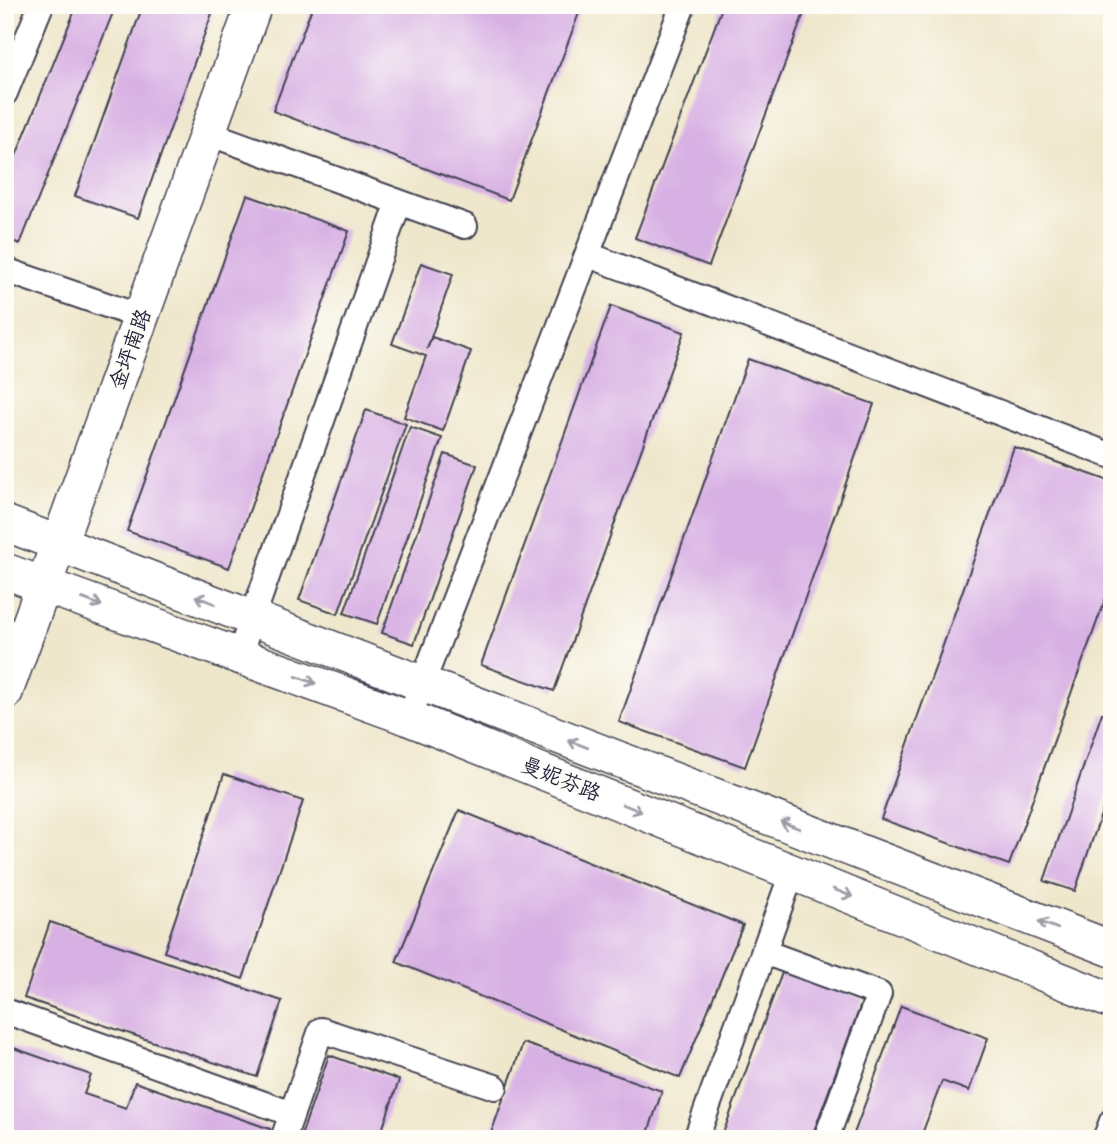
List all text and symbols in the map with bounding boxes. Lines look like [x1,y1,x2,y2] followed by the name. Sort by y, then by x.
[104,305,157,393] street label: 金坪南路
[195,593,217,606] one-way arrow
[81,597,103,609] one-way arrow
[295,675,317,687] one-way arrow
[567,736,589,749] one-way arrow
[517,752,604,807] street label: 曼妮芬路
[621,802,642,815] one-way arrow
[780,818,801,831] one-way arrow
[832,887,853,900] one-way arrow
[1038,917,1059,930] one-way arrow

